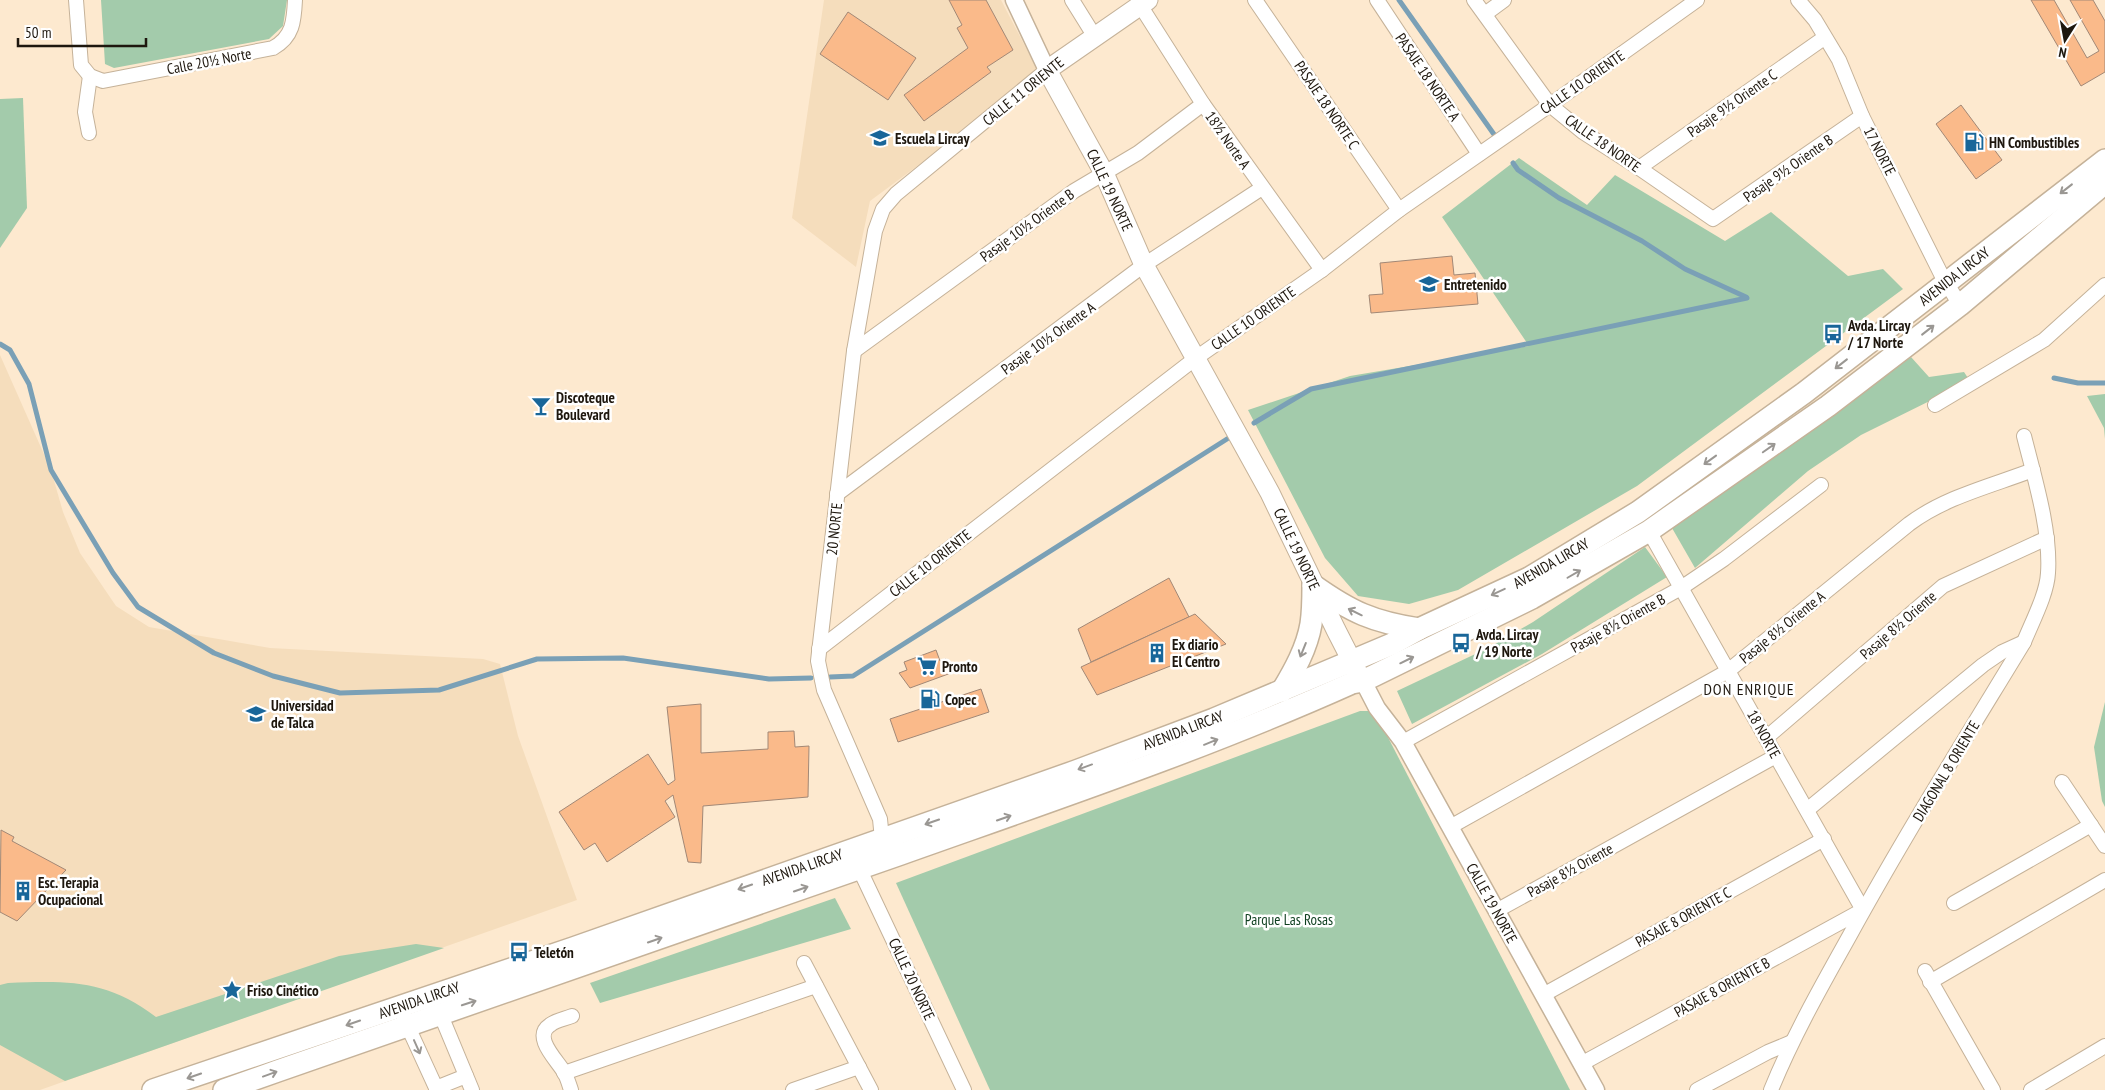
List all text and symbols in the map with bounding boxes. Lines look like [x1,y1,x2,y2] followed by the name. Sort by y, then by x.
[18,15,145,47] scale bar
[2040,15,2090,65] north arrow
[25,23,51,42] text: 50 m
[1392,29,1465,125] street label: PASAJE 18 NORTE A
[2057,43,2068,62] text: N
[165,44,253,78] street label: Calle 20½ Norte
[1536,46,1628,118] street label: CALLE 10 ORIENTE
[979,52,1067,130] street label: CALLE 11 ORIENTE
[1290,57,1364,153] street label: PASAJE 18 NORTE C
[1684,65,1781,141] street label: Pasaje 9½ Oriente C
[1201,107,1255,173] street label: 18½ Norte A
[1561,110,1645,176] street label: CALLE 18 NORTE
[1860,124,1900,178] street label: 17 NORTE
[869,127,891,149] school or university icon: Escuela Lircay
[895,129,971,148] place label: Escuela Lircay
[1739,130,1837,206] street label: Pasaje 9½ Oriente B
[1963,131,1985,153] fuel station icon: HN Combustibles
[1989,133,2079,152] place label: HN Combustibles
[1083,146,1137,234] street label: CALLE 19 NORTE
[2060,183,2073,194] one-way arrow
[976,184,1078,266] street label: Pasaje 10½ Oriente B
[1915,242,1993,310] street label: AVENIDA LIRCAY
[1418,273,1440,295] school or university icon: Entretenido
[1444,275,1507,294] place label: Entretenido
[1207,282,1299,354] street label: CALLE 10 ORIENTE
[997,297,1099,379] street label: Pasaje 10½ Oriente A
[1847,316,1912,352] place label: Avda. Lircay / 17 Norte
[1822,323,1844,345] bus stop icon: Avda. Lircay / 17 Norte
[1921,324,1934,335] one-way arrow
[1835,358,1848,369] one-way arrow
[556,388,615,424] place label: Discoteque Boulevard
[530,395,552,417] bar icon: Discoteque Boulevard
[1762,443,1776,453] one-way arrow
[1703,455,1717,465] one-way arrow
[822,502,846,556] street label: 20 NORTE
[1270,505,1324,593] street label: CALLE 19 NORTE
[885,525,975,601] street label: CALLE 10 ORIENTE
[1510,533,1593,592] street label: AVENIDA LIRCAY
[1567,569,1582,579] one-way arrow
[1735,586,1829,667] street label: Pasaje 8½ Oriente A
[1856,587,1940,663] street label: Pasaje 8½ Oriente
[1491,588,1506,597] one-way arrow
[1567,589,1669,657] street label: Pasaje 8½ Oriente B
[1348,607,1363,616] one-way arrow
[1475,625,1540,661] place label: Avda. Lircay / 19 Norte
[1450,632,1472,654] bus stop icon: Avda. Lircay / 19 Norte
[1172,635,1220,671] place label: Ex diario El Centro
[1146,642,1168,664] building icon: Ex diario El Centro
[1298,642,1307,657] one-way arrow
[916,655,938,677] supermarket icon: Pronto
[1399,655,1414,665] one-way arrow
[942,657,978,676] place label: Pronto
[1703,679,1795,699] district label: DON ENRIQUE
[919,688,941,710] fuel station icon: Copec
[945,690,977,709] place label: Copec
[271,696,334,732] place label: Universidad de Talca
[245,703,267,725] school or university icon: Universidad de Talca
[1140,706,1226,754] street label: AVENIDA LIRCAY
[1743,706,1785,762] street label: 18 NORTE
[1908,717,1984,825] street label: DIAGONAL 8 ORIENTE
[1203,737,1218,746] one-way arrow
[1078,763,1093,772] one-way arrow
[996,812,1012,822] one-way arrow
[924,817,940,827] one-way arrow
[1524,839,1616,901] street label: Pasaje 8½ Oriente
[759,844,845,890] street label: AVENIDA LIRCAY
[1462,860,1522,946] street label: CALLE 19 NORTE
[38,873,103,909] place label: Esc. Terapia Ocupacional
[12,880,34,902] building icon: Esc. Terapia Ocupacional
[738,883,753,892] one-way arrow
[1632,883,1734,951] street label: PASAJE 8 ORIENTE C
[793,884,809,893] one-way arrow
[1245,910,1333,929] park label: Parque Las Rosas
[647,935,663,945] one-way arrow
[885,935,939,1023] street label: CALLE 20 NORTE
[508,941,530,963] bus stop icon: Teletón
[534,943,574,962] place label: Teletón
[1671,953,1773,1021] street label: PASAJE 8 ORIENTE B
[376,977,462,1023] street label: AVENIDA LIRCAY
[221,979,243,1001] place icon: Friso Cinético
[247,981,319,1000] place label: Friso Cinético
[461,998,477,1007] one-way arrow
[345,1018,361,1028] one-way arrow
[413,1039,423,1054] one-way arrow
[262,1069,277,1078] one-way arrow
[187,1072,202,1081] one-way arrow

